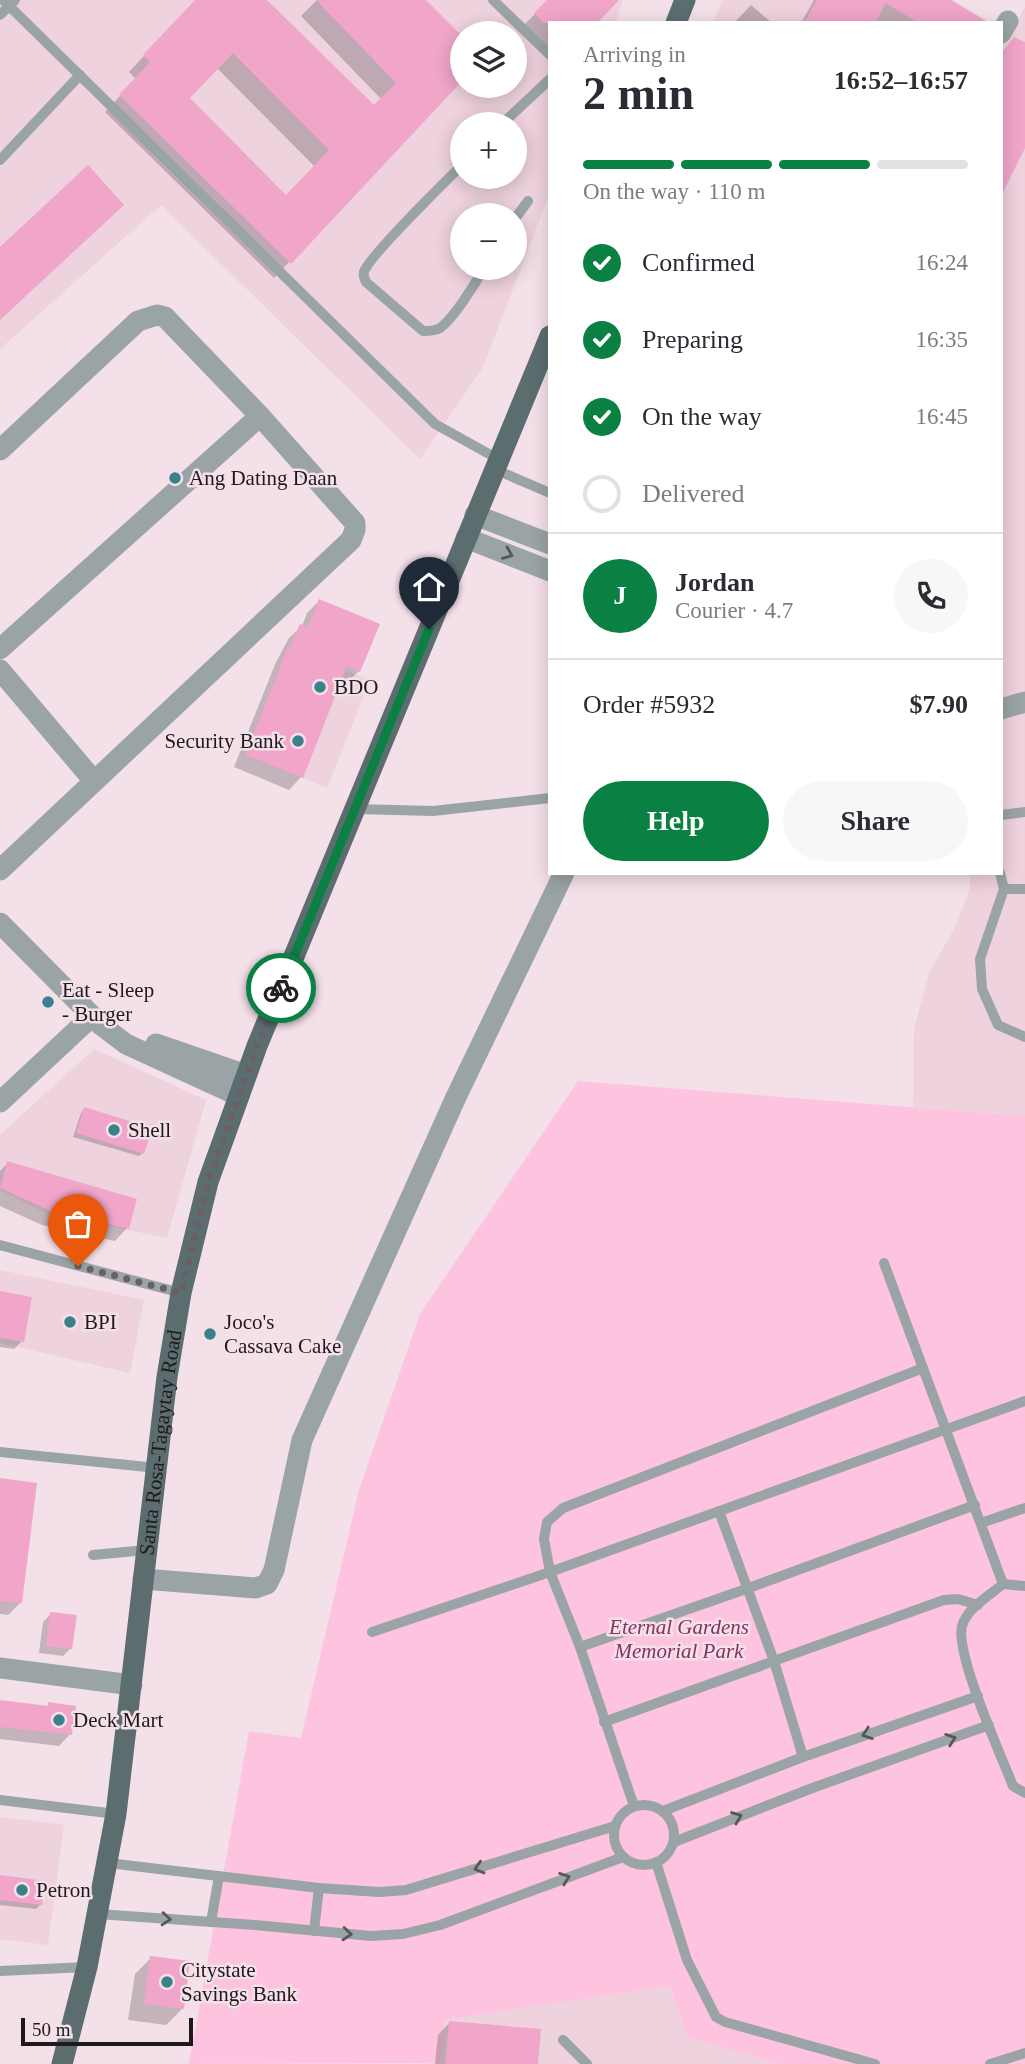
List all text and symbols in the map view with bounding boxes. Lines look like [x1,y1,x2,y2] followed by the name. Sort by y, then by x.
[450,21,527,280] map controls
[450,21,527,98] button: layers
[583,42,686,67] text: Arriving in
[834,66,968,95] text: 16:52–16:57
[583,68,694,119] text: 2 min
[450,112,527,189] button: +
[583,179,765,204] text: On the way · 110 m
[450,203,527,280] button: −
[583,244,621,282] icon: check
[642,248,755,277] text: Confirmed
[916,250,968,275] text: 16:24
[583,321,621,359] icon: check
[642,325,743,354] text: Preparing
[916,327,968,352] text: 16:35
[583,398,621,436] icon: check
[642,402,762,431] text: On the way
[916,404,968,429] text: 16:45
[189,466,338,490] place label: Ang Dating Daan
[167,470,183,486] marker: Ang Dating Daan
[642,479,745,508] text: Delivered
[501,546,513,560] one-way arrow
[399,557,459,629] pin
[894,559,968,633] button: phone
[410,568,448,606] icon: home
[675,568,754,597] text: Jordan
[614,581,627,610] text: J
[675,598,793,623] text: Courier · 4.7
[334,675,378,699] place label: BDO
[312,679,328,695] marker: BDO
[583,690,715,719] text: Order #5932
[910,690,968,719] text: $7.90
[164,729,284,753] place label: Security Bank
[290,733,306,749] marker: Security Bank
[583,781,769,861] button: Help
[783,781,968,861] button: Share
[246,953,316,1023] courier
[262,969,300,1007] icon: bike
[62,978,154,1026] place label: Eat - Sleep - Burger
[40,994,56,1010] marker: Eat - Sleep - Burger
[128,1118,171,1142] place label: Shell
[106,1122,122,1138] marker: Shell
[48,1194,108,1266] pin
[59,1205,97,1243] icon: bag
[84,1310,117,1334] place label: BPI
[224,1310,341,1358] place label: Joco's Cassava Cake
[62,1314,78,1330] marker: BPI
[202,1326,218,1342] marker: Joco's Cassava Cake
[134,1327,187,1557] street label: Santa Rosa-Tagaytay Road
[608,1615,749,1663] park label: Eternal Gardens Memorial Park
[73,1708,164,1732] place label: Deck Mart
[51,1712,67,1728] marker: Deck Mart
[862,1726,874,1740] one-way arrow
[944,1733,956,1747] one-way arrow
[731,1812,743,1826] one-way arrow
[474,1860,486,1875] one-way arrow
[559,1873,571,1887] one-way arrow
[36,1878,91,1902] place label: Petron
[14,1882,30,1898] marker: Petron
[161,1911,172,1926] one-way arrow
[342,1926,353,1941] one-way arrow
[181,1958,298,2006] place label: Citystate Savings Bank
[159,1974,175,1990] marker: Citystate Savings Bank
[21,2015,192,2047] scale bar
[32,2019,71,2040] text: 50 m

